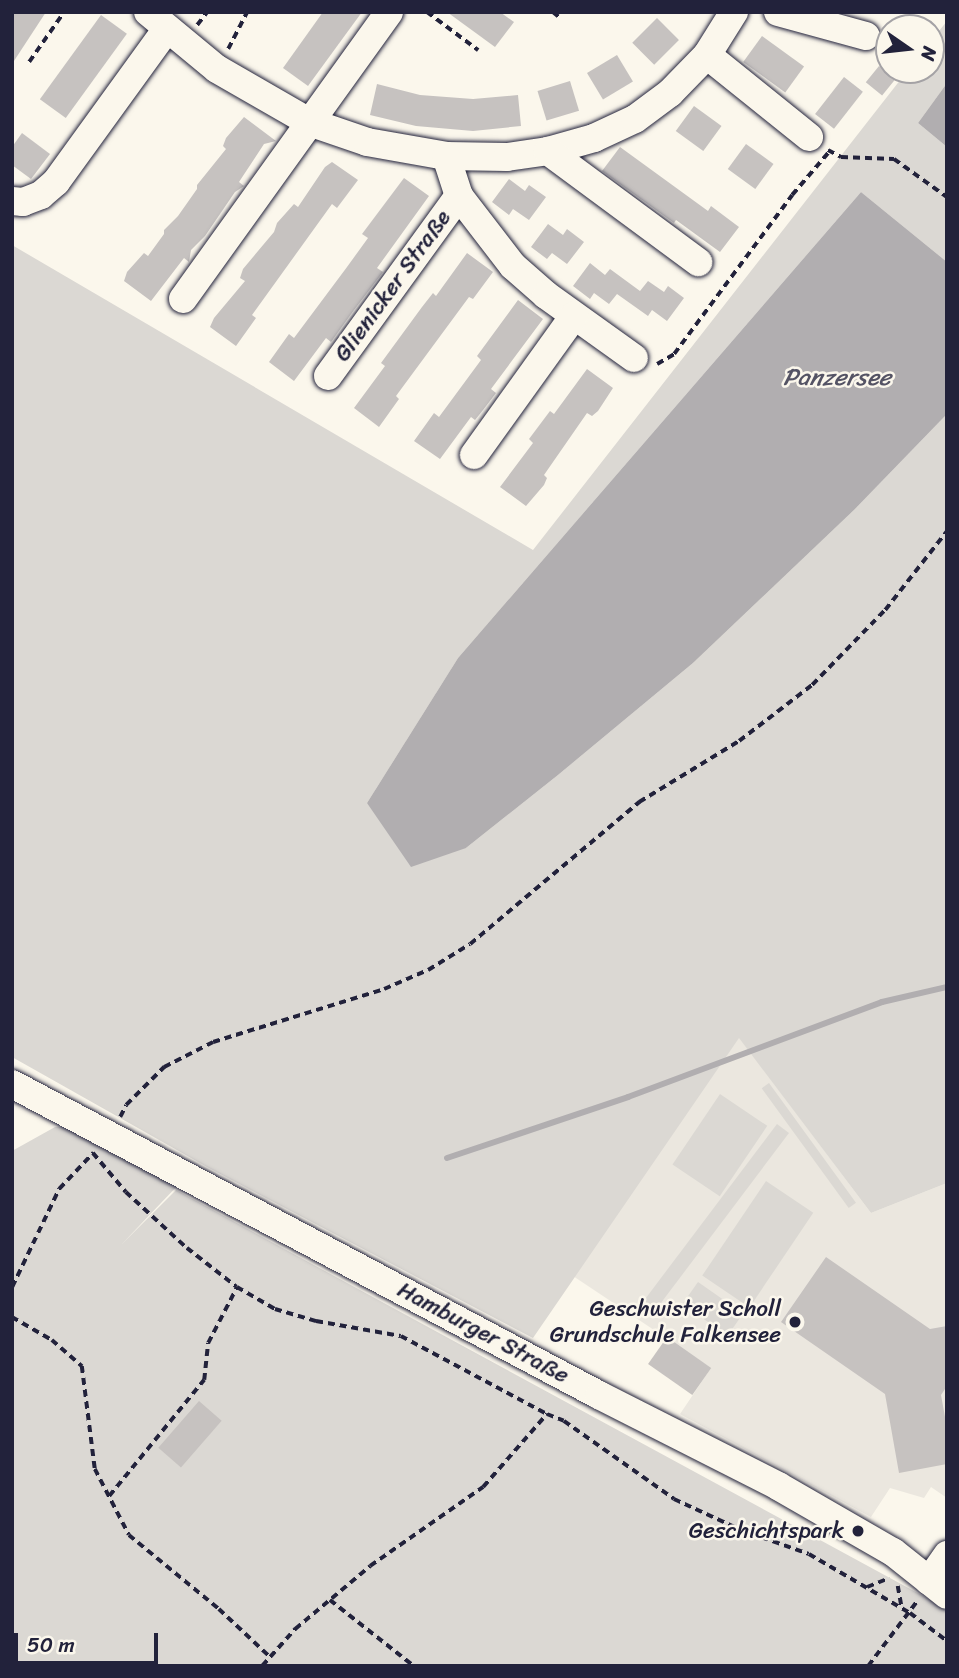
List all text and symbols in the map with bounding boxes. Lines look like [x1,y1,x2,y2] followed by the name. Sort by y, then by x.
[875,14,945,84] north arrow
[911,43,947,64] text: N
[328,204,458,368] street label: Glienicker Straße
[783,364,891,392] water label: Panzersee
[392,1276,574,1390] street label: Hamburger Straße
[550,1295,781,1349] place label: Geschwister Scholl Grundschule Falkensee
[787,1314,803,1330] marker: Geschwister Scholl Grundschule Falkensee
[689,1517,844,1545] place label: Geschichtspark
[850,1523,866,1539] marker: Geschichtspark
[18,1618,161,1662] scale bar
[27,1626,75,1664] text: 50 m

